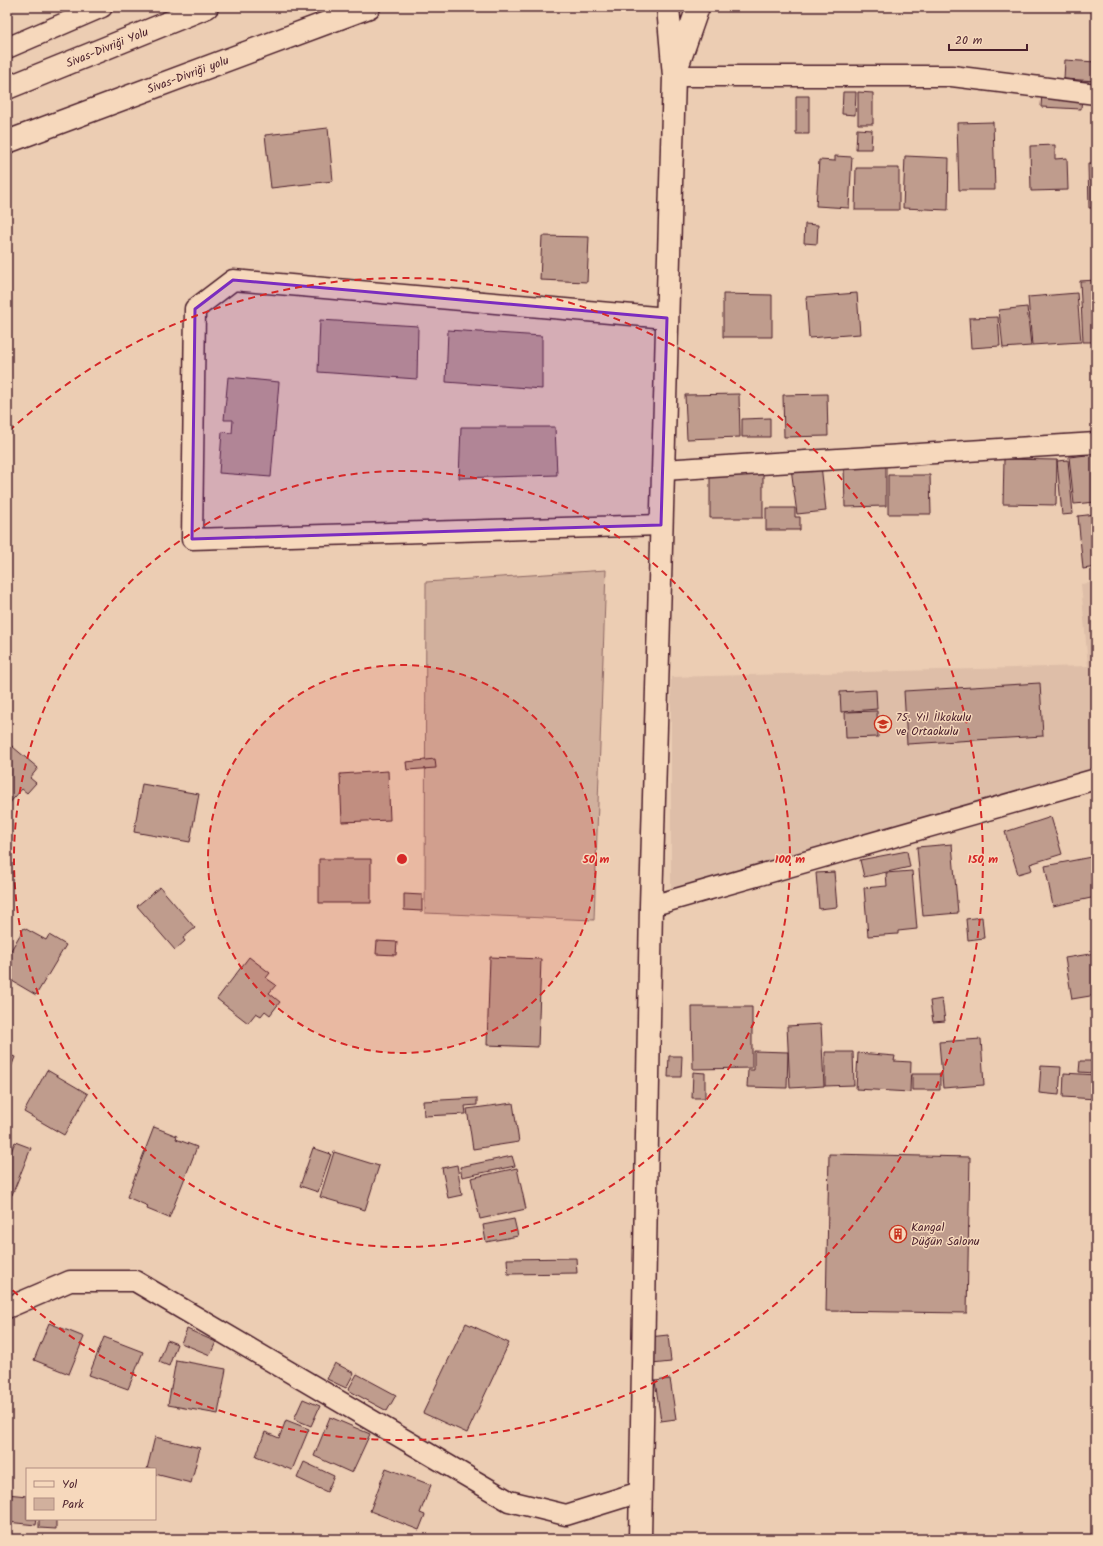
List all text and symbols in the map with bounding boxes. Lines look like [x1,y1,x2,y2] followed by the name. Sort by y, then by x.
[63,22,151,73] street label: Sivas-Divriği Yolu
[949,26,1027,52] scale bar
[955,31,983,50] text: 20 m
[144,51,232,99] street label: Sivas-Divriği yolu
[896,708,971,741] place label: 75. Yıl İlkokulu ve Ortaokulu
[873,714,893,734] school or university icon: 75. Yıl İlkokulu ve Ortaokulu
[582,850,610,869] text: 50 m
[775,850,805,869] text: 100 m
[968,850,998,869] text: 150 m
[395,852,409,866] centre of rings
[911,1218,980,1251] place label: Kangal Düğün Salonu
[888,1224,908,1244] building icon: Kangal Düğün Salonu
[26,1468,156,1520] legend
[62,1475,77,1494] text: Yol
[62,1495,84,1514] text: Park

